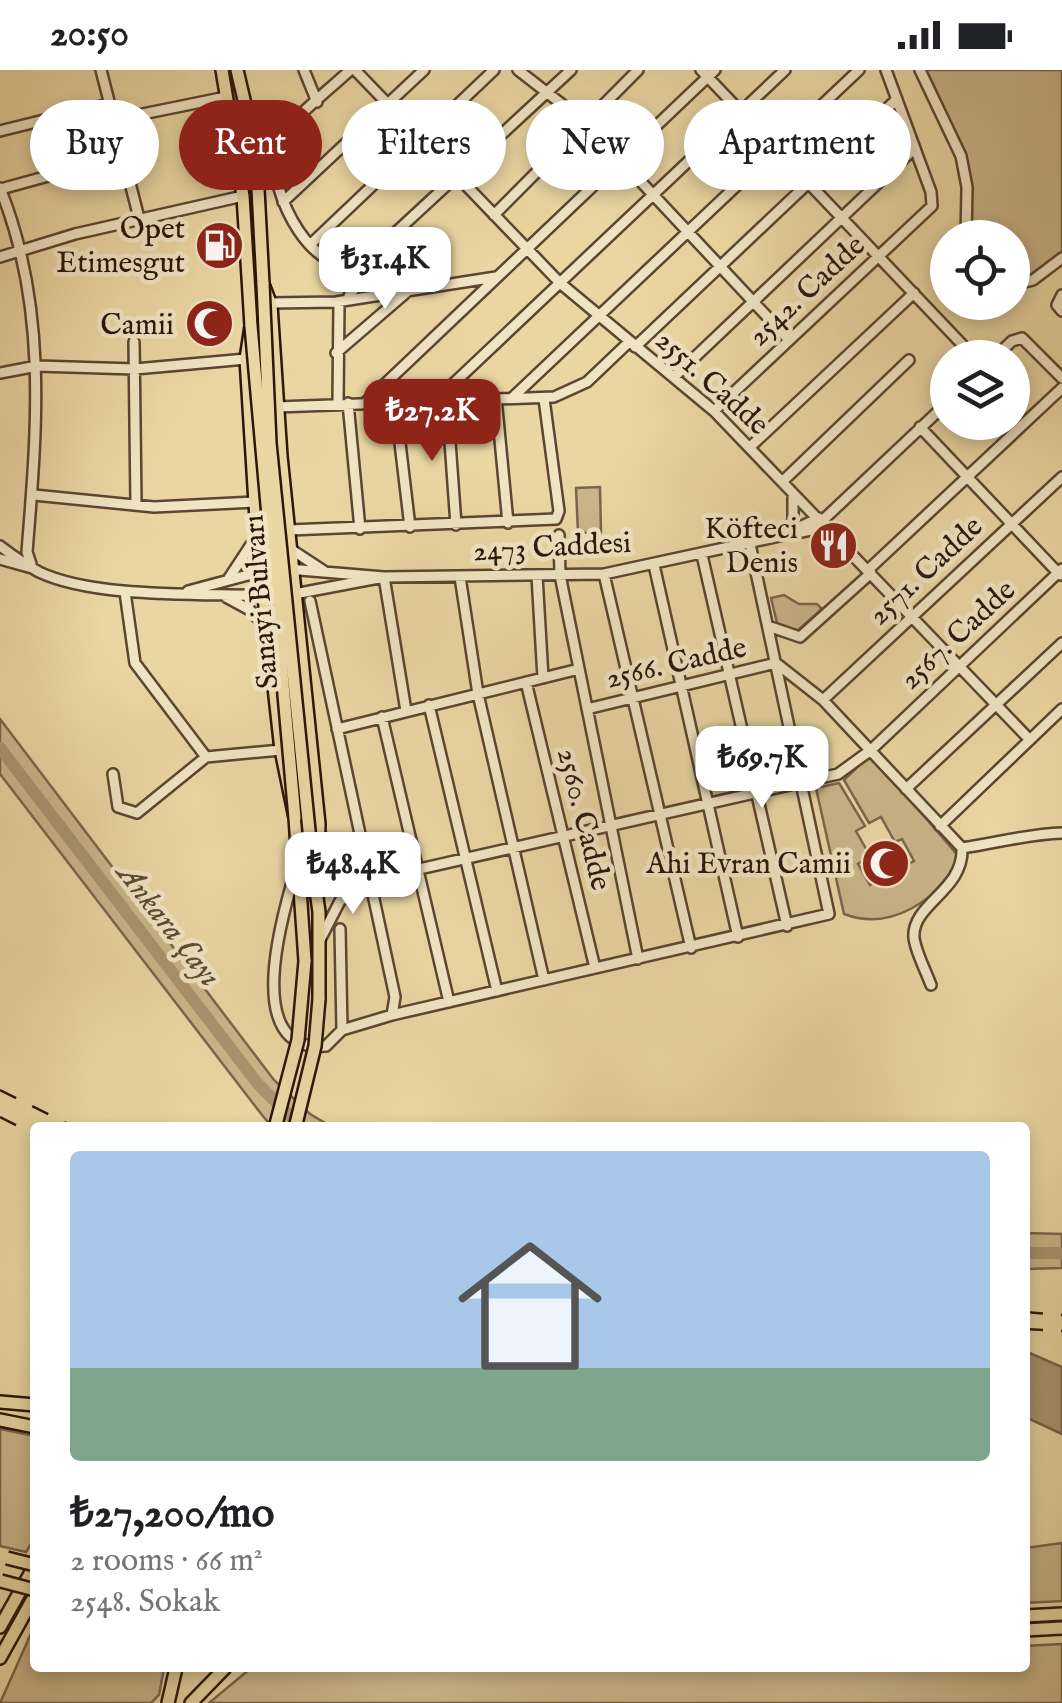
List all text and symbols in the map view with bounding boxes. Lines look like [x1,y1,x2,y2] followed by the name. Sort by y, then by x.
[50,11,129,59] text: 20:50
[30,100,159,190] chip: Buy
[179,100,322,190] chip: Rent
[342,100,506,190] chip: Filters
[526,100,664,190] chip: New
[684,100,911,190] chip: Apartment
[56,211,185,283] place label: Opet Etimesgut
[194,219,246,271] fuel station icon: Opet Etimesgut
[930,220,1030,440] map controls
[930,220,1030,320] button: locate
[304,227,466,312] pin: ₺31.4K
[741,228,874,355] street label: 2542. Cadde
[341,239,429,280] text: ₺31.4K
[183,298,235,350] mosque icon: Camii
[100,307,174,345] place label: Camii
[647,323,776,444] street label: 2551. Cadde
[930,340,1030,440] button: layers
[351,379,513,464] pin: ₺27.2K
[386,391,478,432] text: ₺27.2K
[861,509,992,634] street label: 2571. Cadde
[704,511,798,583] place label: Köfteci Denis
[235,513,289,691] street label: Sanayi Bulvarı
[807,519,859,571] restaurant icon: Köfteci Denis
[472,525,632,571] street label: 2473 Caddesi
[893,572,1024,699] street label: 2567. Cadde
[602,629,751,699] street label: 2566. Cadde
[681,726,843,811] pin: ₺69.7K
[717,738,807,779] text: ₺69.7K
[547,744,619,895] street label: 2560. Cadde
[272,832,434,917] pin: ₺48.4K
[860,837,912,889] mosque icon: Ahi Evran Camii
[307,844,399,885] text: ₺48.4K
[645,846,851,884] place label: Ahi Evran Camii
[105,853,229,996] water label: Ankara Çayı
[440,1216,620,1396] icon: home
[70,1488,274,1541] text: ₺27,200/mo
[70,1541,263,1582] text: 2 rooms · 66 m²
[70,1582,220,1623] text: 2548. Sokak

